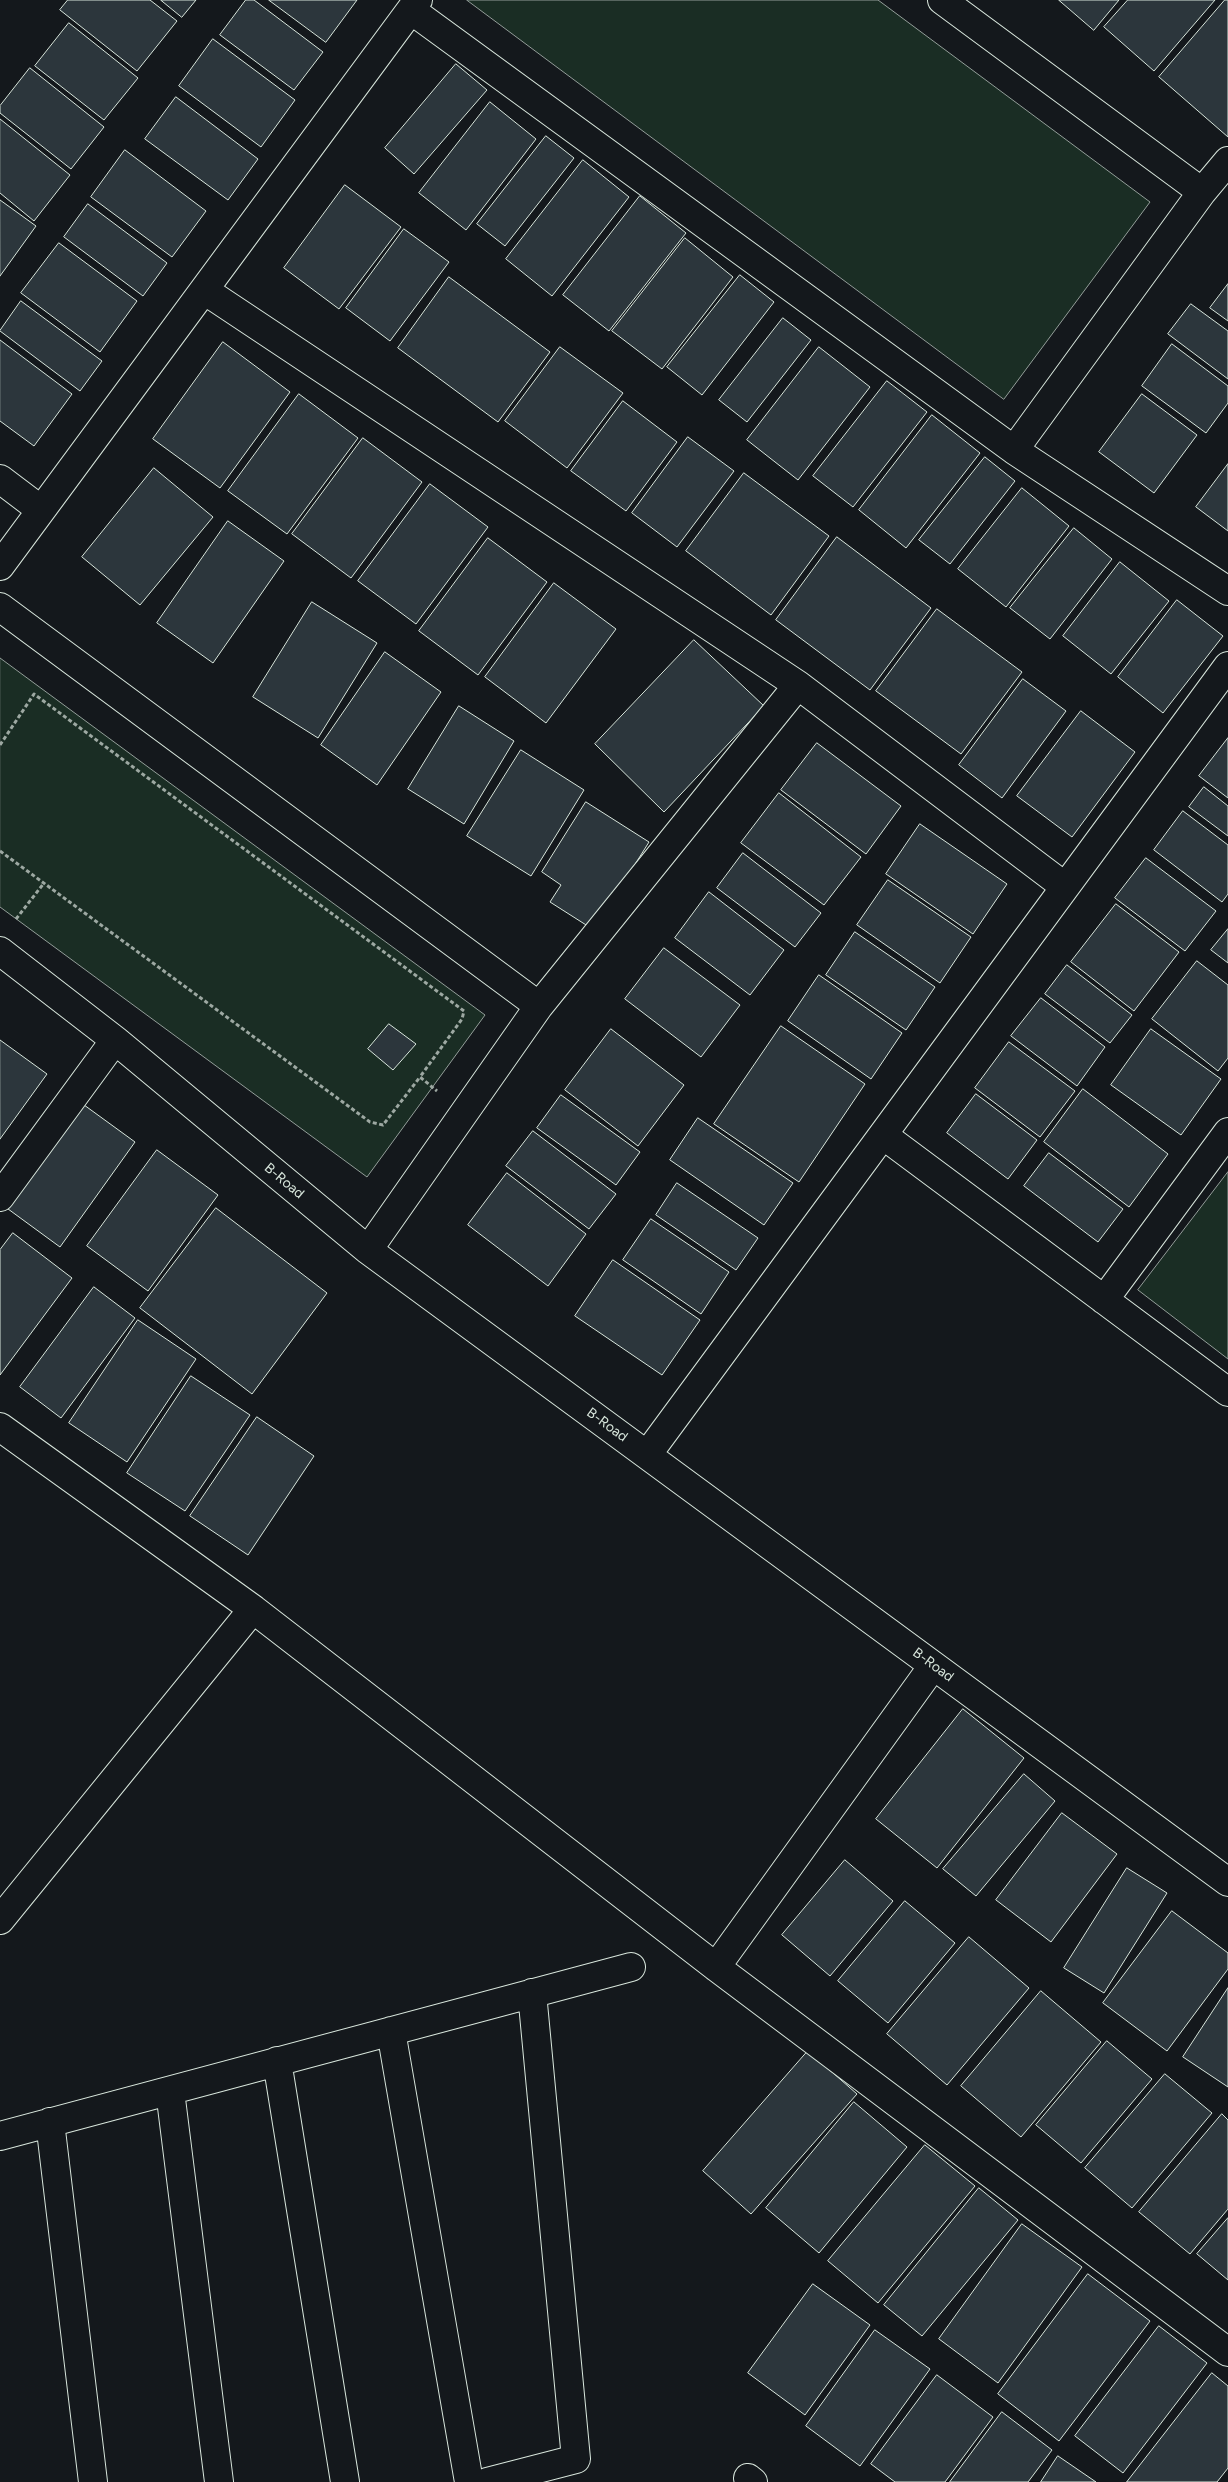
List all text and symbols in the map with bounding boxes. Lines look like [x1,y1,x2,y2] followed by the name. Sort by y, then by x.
[261,1160,307,1202] street label: B-Road
[583,1405,631,1445] street label: B-Road
[909,1645,957,1685] street label: B-Road

